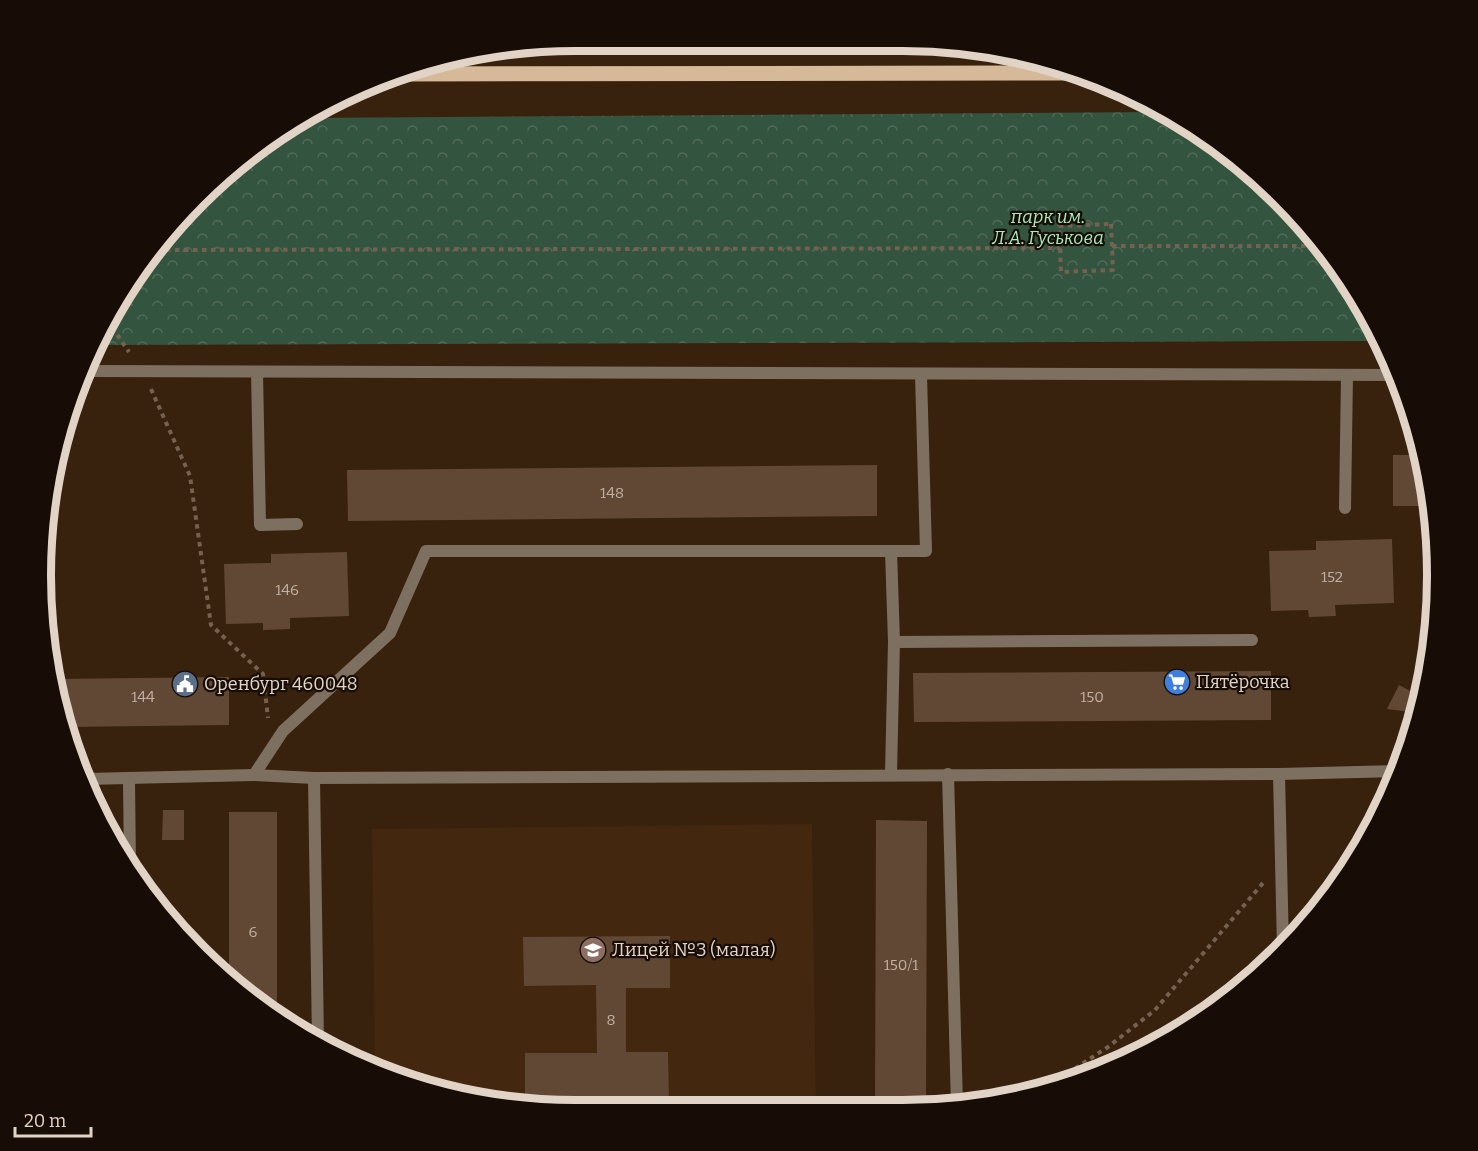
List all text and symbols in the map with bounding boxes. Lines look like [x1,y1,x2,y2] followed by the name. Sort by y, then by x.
[991,206,1104,249] park label: парк им. Л.А. Гуськова
[600,484,624,502] house number: 148
[1321,568,1343,586] house number: 152
[275,581,299,599] house number: 146
[1162,667,1192,697] supermarket icon: Пятёрочка
[170,669,200,699] public building icon: Оренбург 460048
[1196,671,1290,693] place label: Пятёрочка
[204,673,358,695] place label: Оренбург 460048
[131,688,155,706] house number: 144
[1080,688,1104,706] house number: 150
[249,923,258,941] house number: 6
[578,935,608,965] school or university icon: Лицей №3 (малая)
[612,939,775,961] place label: Лицей №3 (малая)
[884,956,918,974] house number: 150/1
[606,1011,616,1029] house number: 8
[15,1100,92,1138] scale bar
[24,1110,66,1132] text: 20 m

